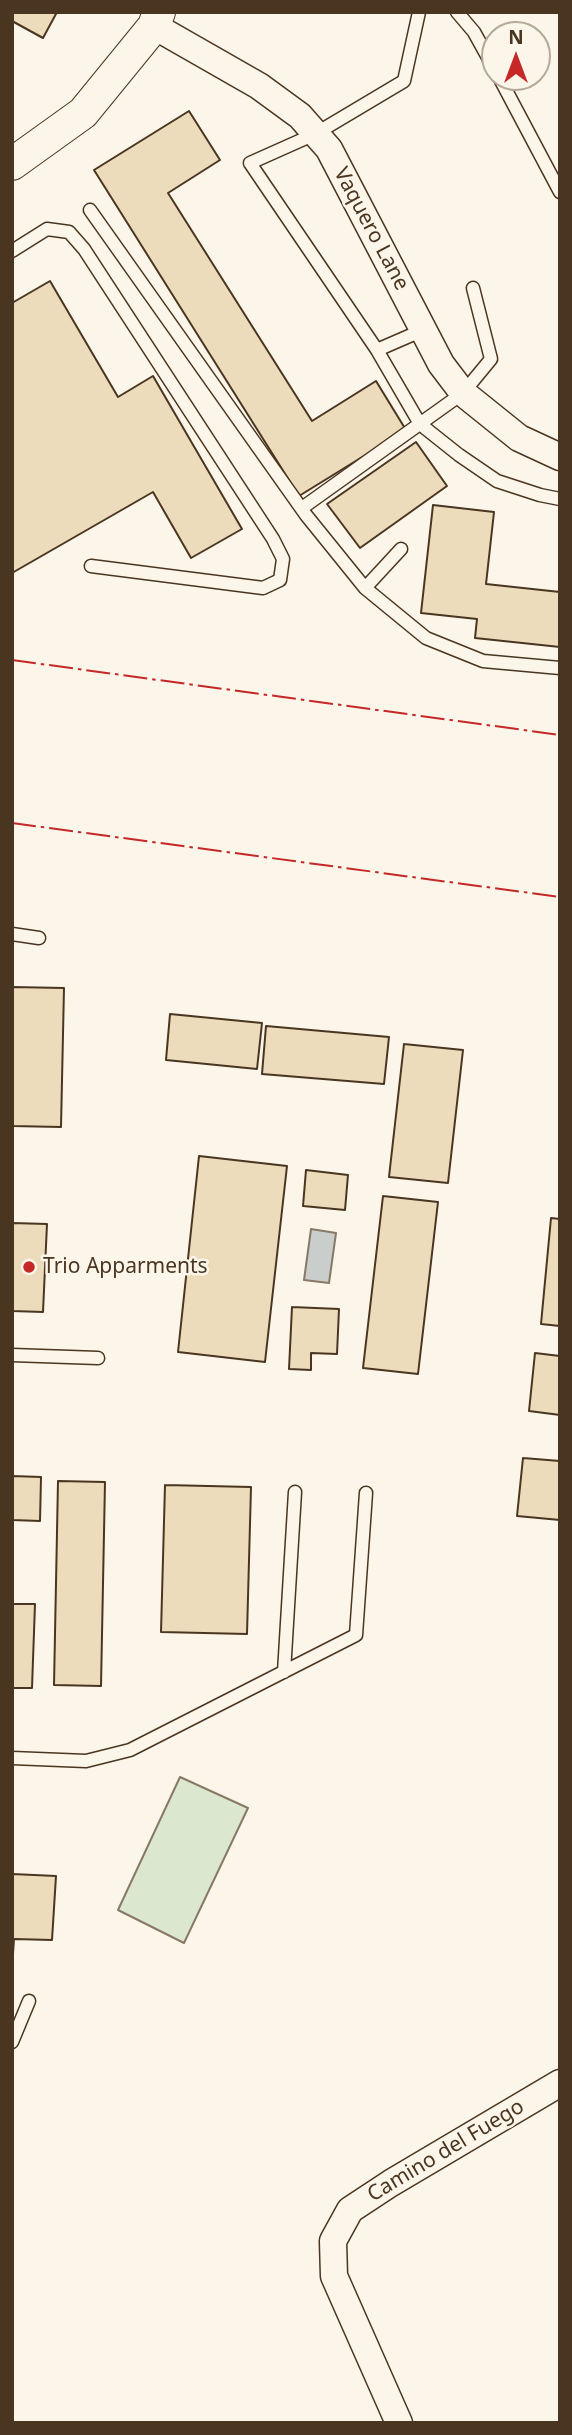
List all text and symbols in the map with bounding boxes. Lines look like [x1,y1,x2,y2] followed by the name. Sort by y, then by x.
[481,21,551,91] north arrow
[508,24,524,50] text: N
[328,163,414,295] street label: Vaquero Lane
[43,1254,208,1280] place label: Trio Apparments
[21,1259,37,1275] marker: Trio Apparments
[363,2094,529,2208] street label: Camino del Fuego

